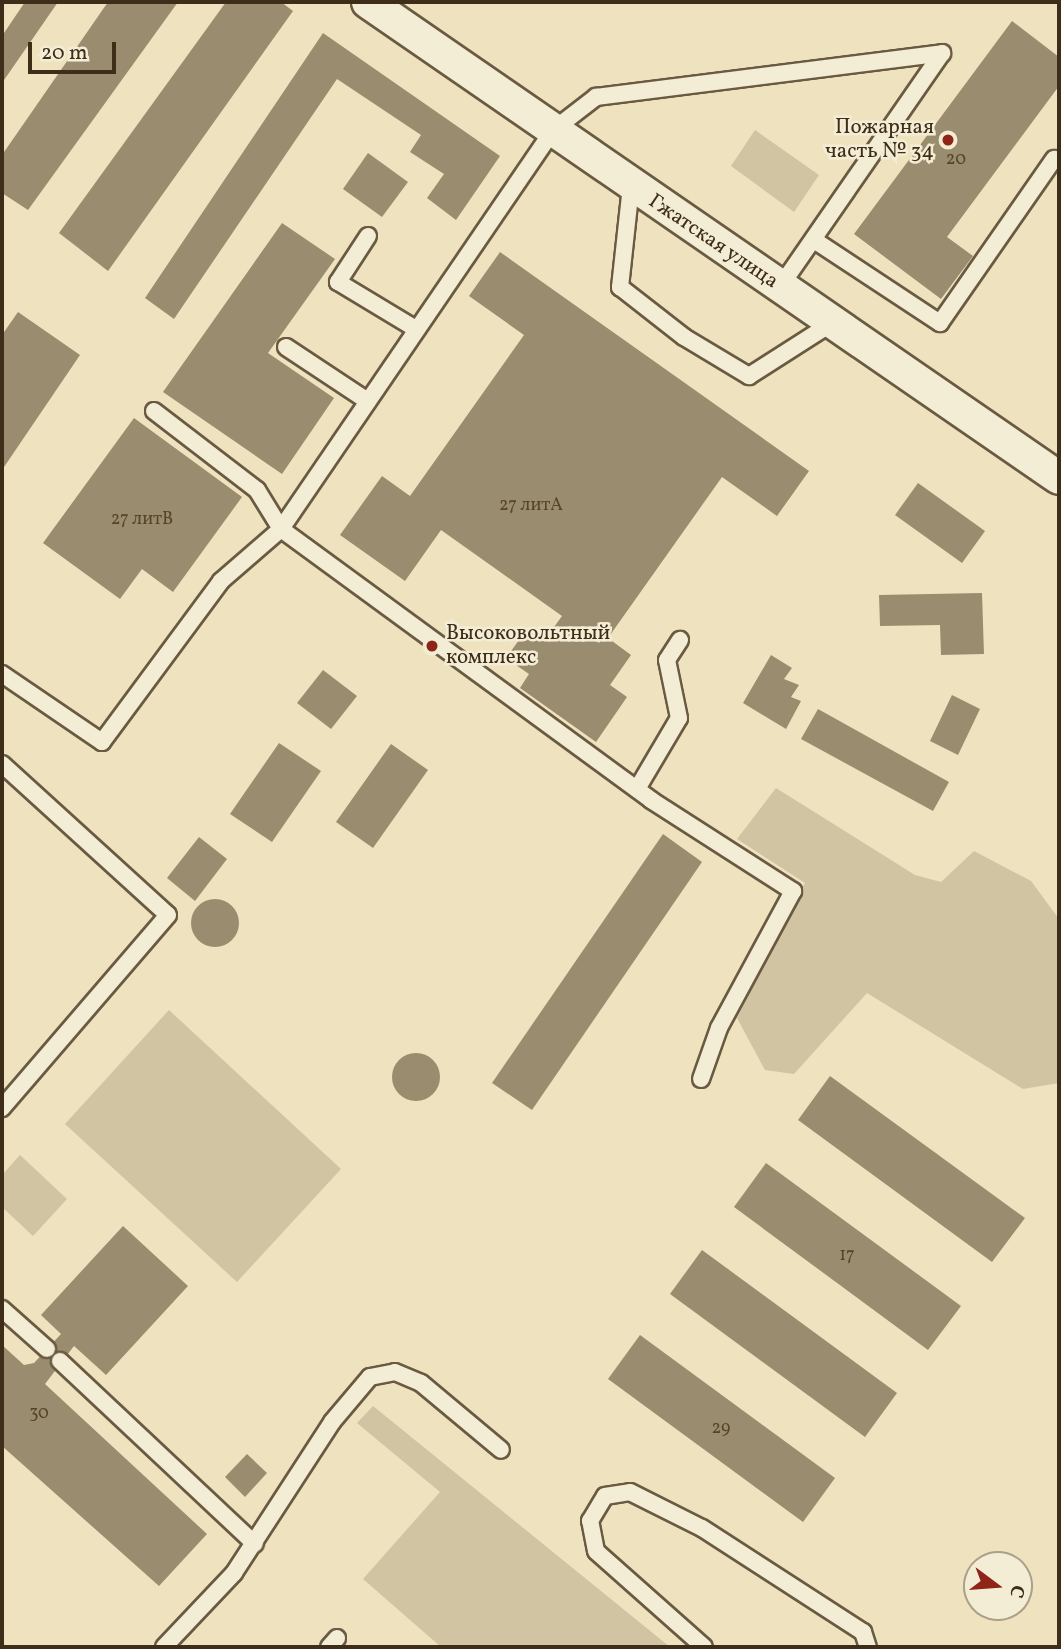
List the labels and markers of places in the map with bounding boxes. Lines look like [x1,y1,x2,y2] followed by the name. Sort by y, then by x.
[825,115,934,165] place label: Пожарная часть № 34
[940,132,956,148] marker: Пожарная часть № 34
[446,621,610,671] place label: Высоковольтный комплекc
[424,638,440,654] marker: Высоковольтный комплекc

